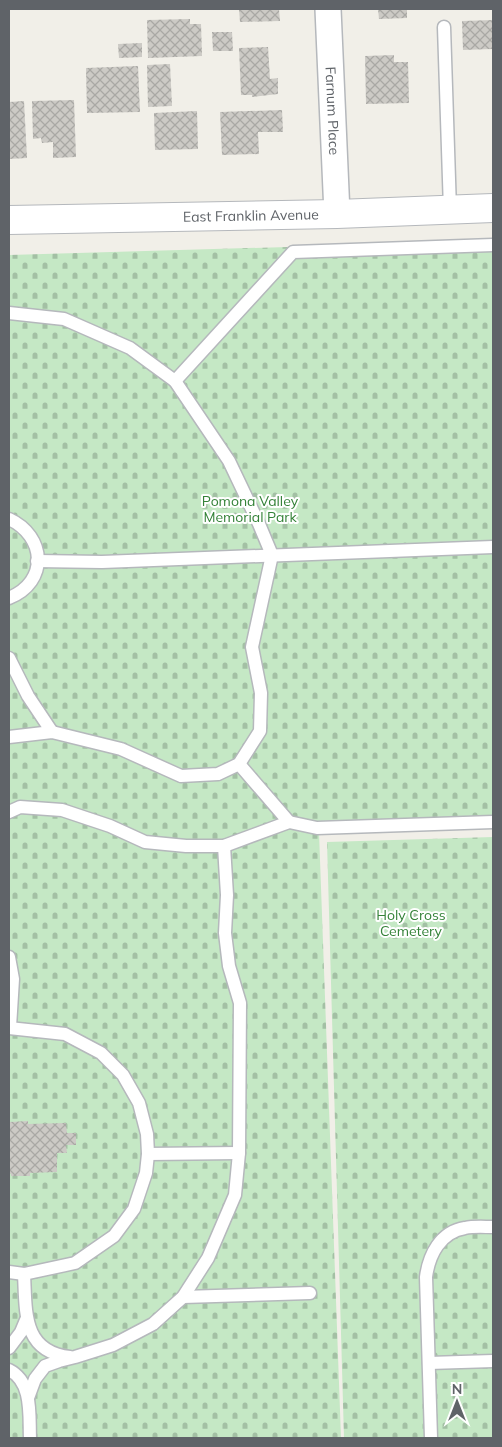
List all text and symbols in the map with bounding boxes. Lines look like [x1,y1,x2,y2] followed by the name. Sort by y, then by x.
[322,66,343,156] street label: Farnum Place
[183,205,319,226] street label: East Franklin Avenue
[202,492,299,526] park label: Pomona Valley Memorial Park
[376,906,446,940] park label: Holy Cross Cemetery
[432,1377,482,1427] north arrow
[452,1380,462,1398] text: N

